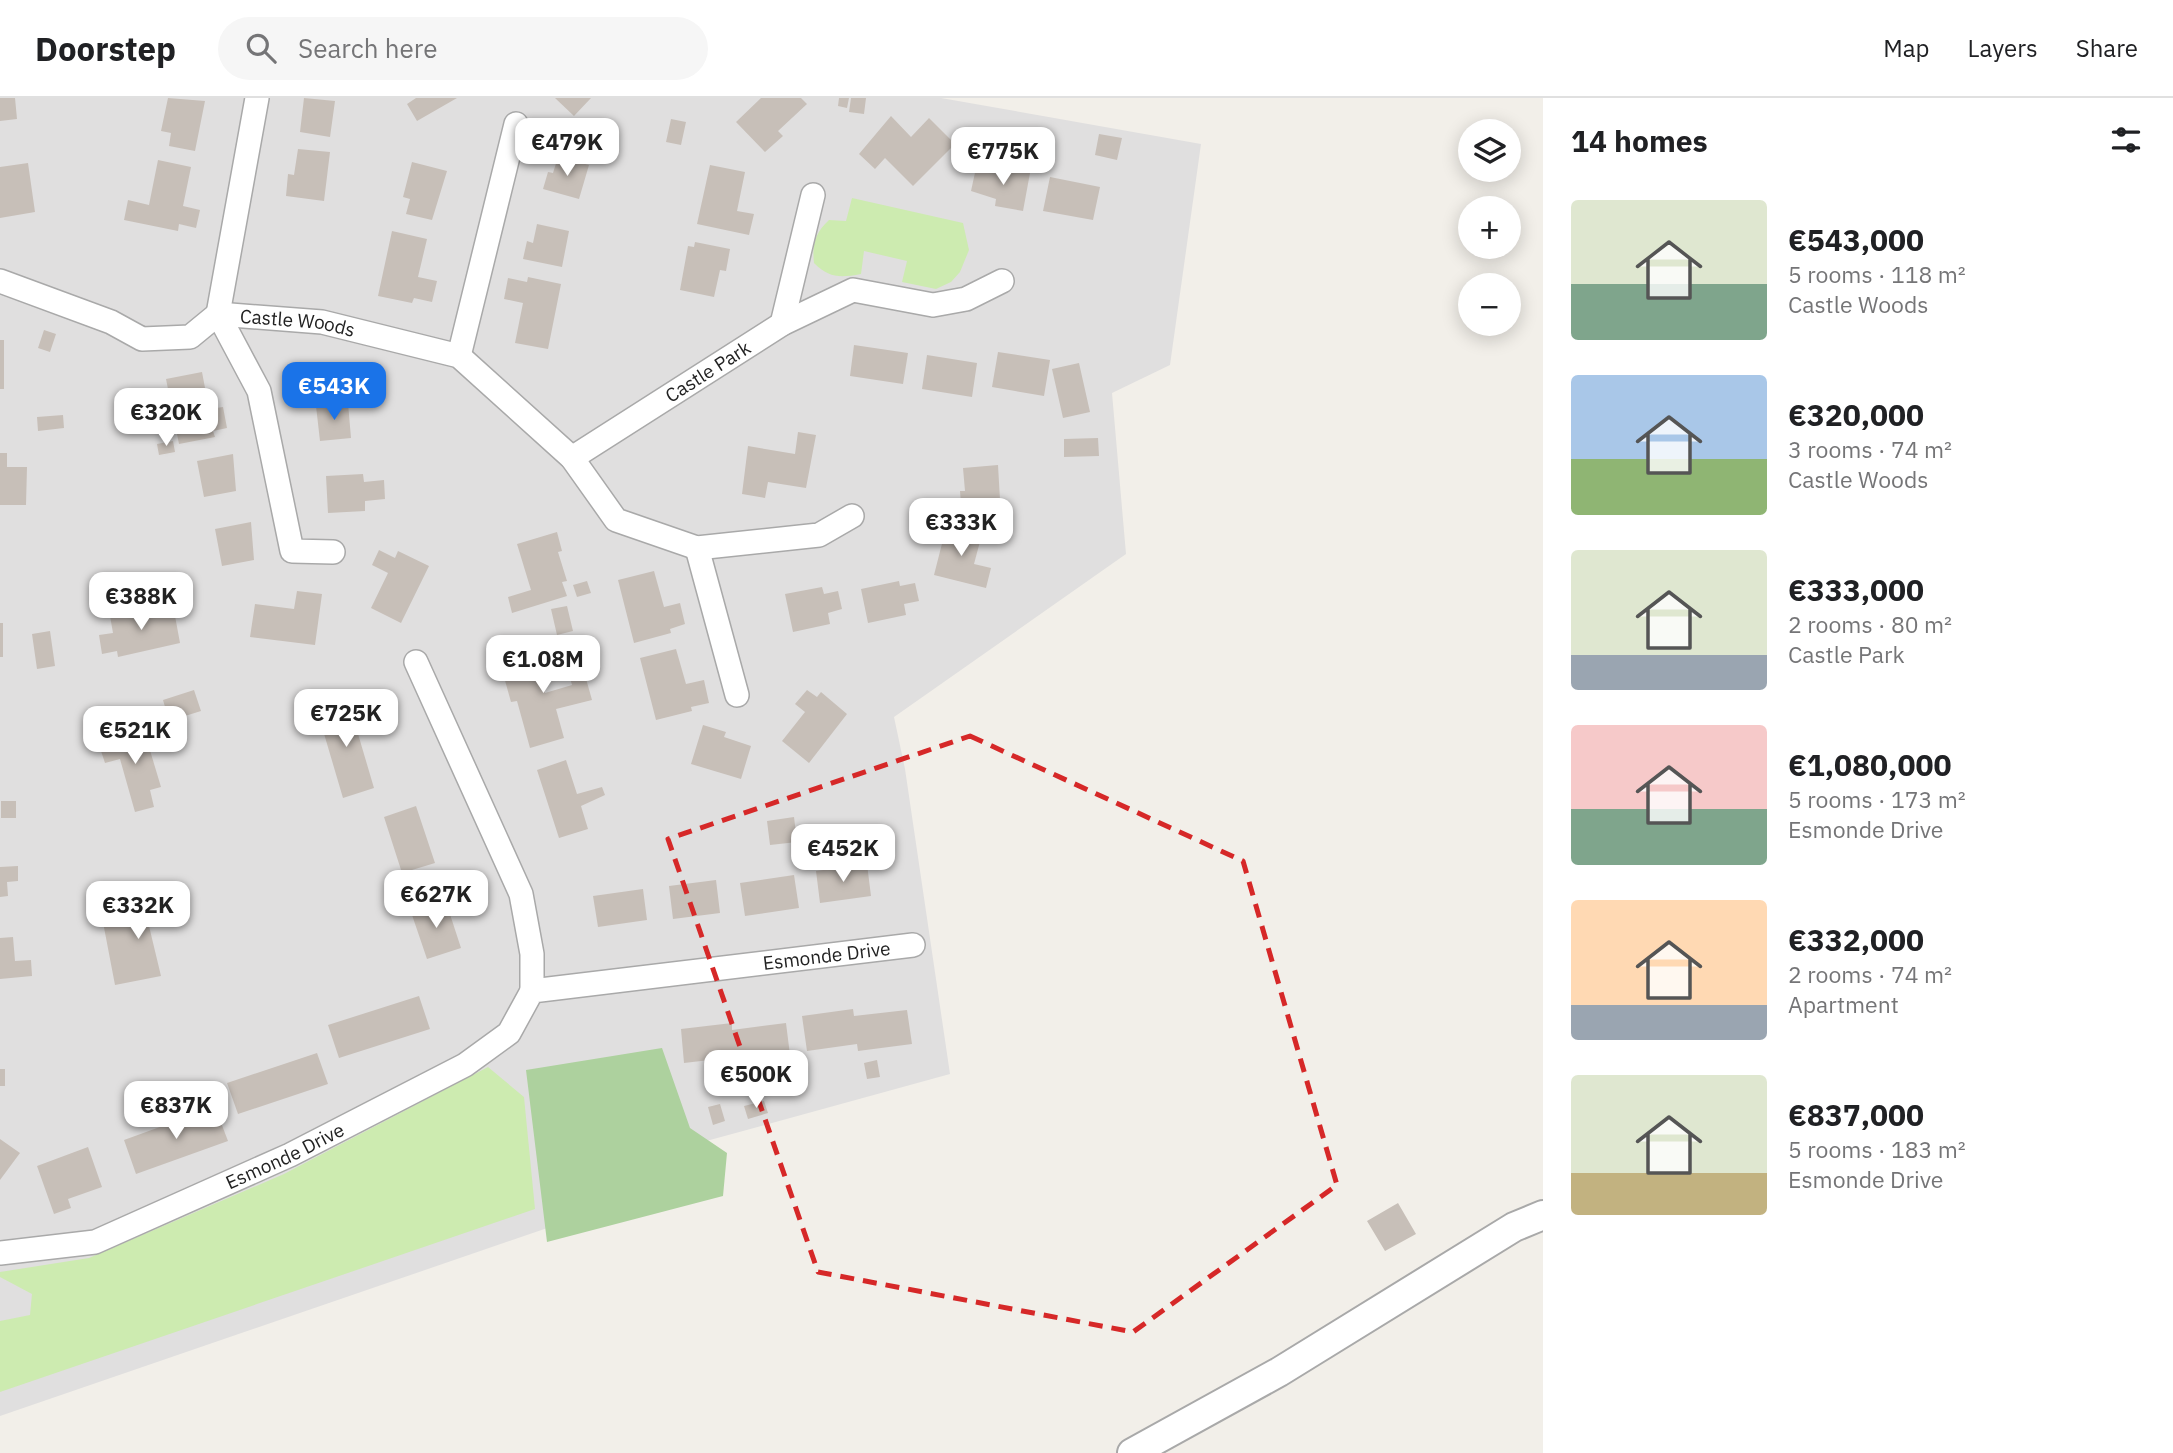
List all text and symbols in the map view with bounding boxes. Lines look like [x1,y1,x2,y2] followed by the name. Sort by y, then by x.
[218,17,708,80] search box
[35,27,176,70] text: Doorstep
[242,29,280,67] icon: search
[298,31,437,65] text: Search here
[1883,32,1930,64] text: Map
[1968,32,2038,64] text: Layers
[2076,32,2138,64] text: Share
[518,118,616,178] pin: €479K
[1458,119,1521,336] map controls
[1458,119,1521,182] button: layers
[1571,121,1708,160] text: 14 homes
[2107,121,2145,159] icon: filters
[531,126,603,156] text: €479K
[954,127,1052,187] pin: €775K
[967,135,1039,165] text: €775K
[1458,196,1521,259] button: +
[1788,220,1924,259] text: €543,000
[1627,228,1711,312] icon: home
[1788,259,1966,289] text: 5 rooms · 118 m²
[1458,273,1521,336] button: −
[1788,289,1928,319] text: Castle Woods
[239,304,358,342] street label: Castle Woods
[661,335,755,407] street label: Castle Park
[285,362,383,422] pin: €543K
[298,370,370,400] text: €543K
[117,388,215,448] pin: €320K
[1788,395,1924,434] text: €320,000
[130,396,202,426] text: €320K
[1627,403,1711,487] icon: home
[1788,434,1952,464] text: 3 rooms · 74 m²
[1788,464,1928,494] text: Castle Woods
[912,498,1010,558] pin: €333K
[925,506,997,536] text: €333K
[1788,570,1924,609] text: €333,000
[92,573,190,632] pin: €388K
[1627,578,1711,662] icon: home
[105,580,177,610] text: €388K
[1788,609,1952,639] text: 2 rooms · 80 m²
[486,636,600,695] pin: €1.08M
[1788,639,1905,669] text: Castle Park
[502,643,584,673] text: €1.08M
[297,690,395,749] pin: €725K
[310,697,382,727] text: €725K
[86,706,184,766] pin: €521K
[99,714,171,744] text: €521K
[1788,745,1951,784] text: €1,080,000
[1627,753,1711,837] icon: home
[1788,784,1966,814] text: 5 rooms · 173 m²
[1788,814,1943,844] text: Esmonde Drive
[794,824,892,884] pin: €452K
[807,832,879,862] text: €452K
[387,870,485,930] pin: €627K
[400,878,472,908] text: €627K
[89,882,187,941] pin: €332K
[102,889,174,919] text: €332K
[1788,920,1924,959] text: €332,000
[1627,928,1711,1012] icon: home
[761,936,892,975] street label: Esmonde Drive
[1788,959,1952,989] text: 2 rooms · 74 m²
[1788,989,1899,1019] text: Apartment
[707,1051,805,1110] pin: €500K
[720,1058,792,1088] text: €500K
[127,1082,225,1141] pin: €837K
[140,1089,212,1119] text: €837K
[1788,1095,1924,1134] text: €837,000
[1627,1103,1711,1187] icon: home
[222,1117,348,1194] street label: Esmonde Drive
[1788,1134,1966,1164] text: 5 rooms · 183 m²
[1788,1164,1943,1194] text: Esmonde Drive

